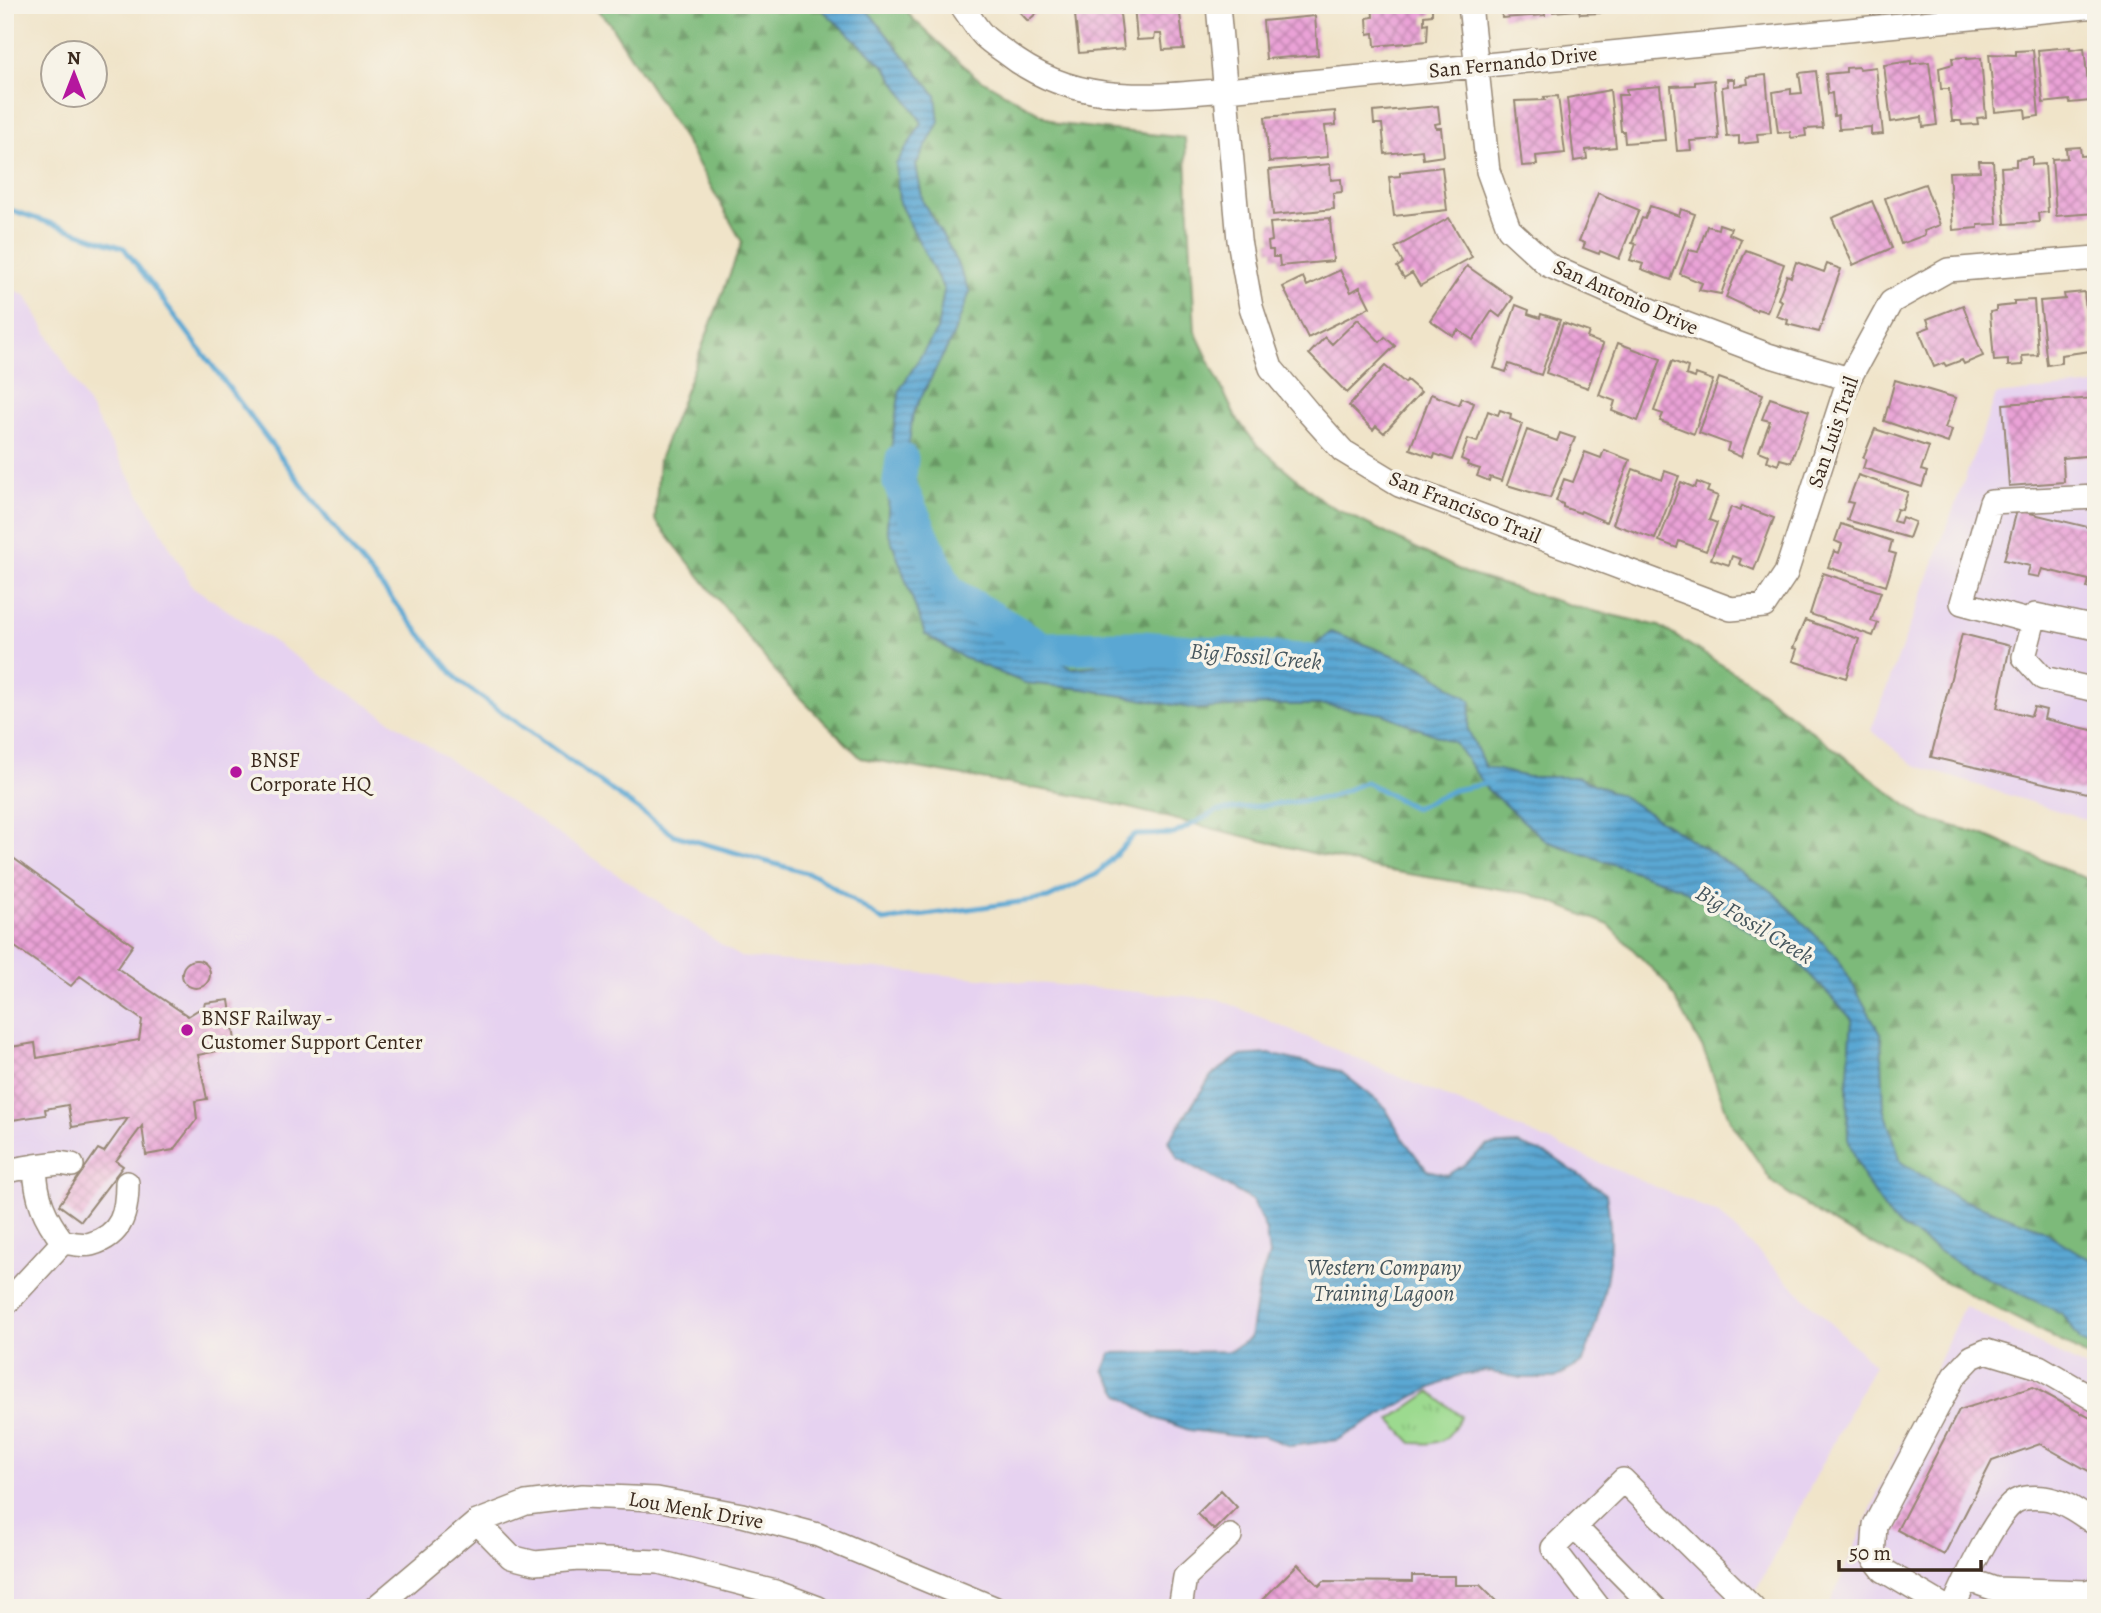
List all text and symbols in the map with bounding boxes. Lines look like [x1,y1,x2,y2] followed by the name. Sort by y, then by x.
[38,38,108,108] north arrow
[1427,39,1599,85] street label: San Fernando Drive
[67,45,81,71] text: N
[1549,252,1703,342] street label: San Antonio Drive
[1801,373,1865,491] street label: San Luis Trail
[1385,464,1545,550] street label: San Francisco Trail
[1189,635,1323,678] water label: Big Fossil Creek
[250,746,374,798] place label: BNSF Corporate HQ
[228,764,244,780] marker: BNSF Corporate HQ
[1690,877,1819,972] water label: Big Fossil Creek
[201,1004,423,1056] place label: BNSF Railway - Customer Support Center
[179,1022,195,1038] marker: BNSF Railway - Customer Support Center
[1307,1252,1461,1309] water label: Western Company Training Lagoon
[626,1484,766,1536] street label: Lou Menk Drive
[1839,1529,1980,1573] scale bar
[1849,1539,1891,1567] text: 50 m

